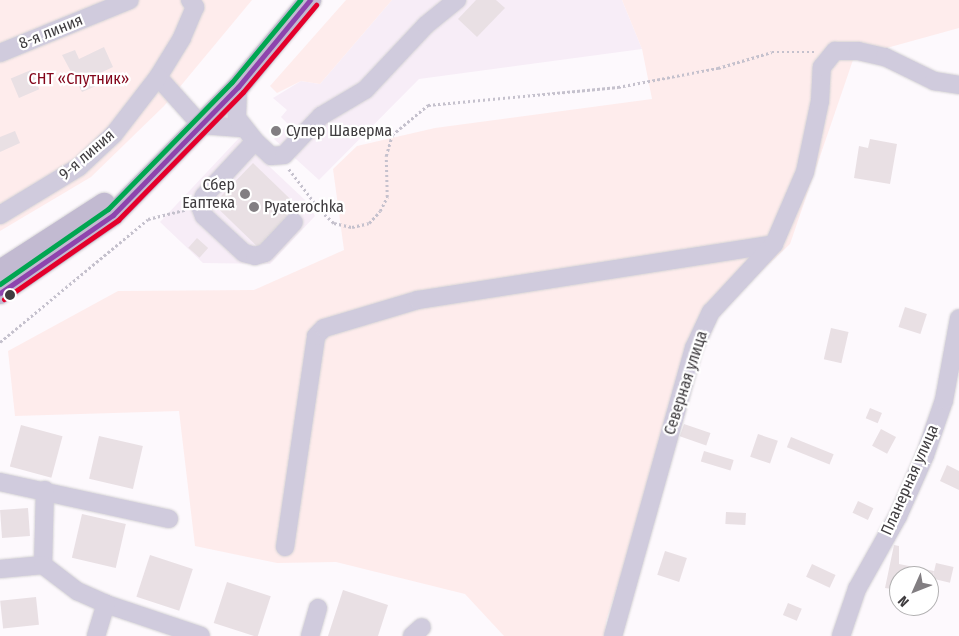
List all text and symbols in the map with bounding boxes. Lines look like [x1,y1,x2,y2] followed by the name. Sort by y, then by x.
[16,11,86,53] street label: 8-я линия
[29,69,129,89] park label: СНТ «Спутник»
[286,121,392,141] place label: Супер Шаверма
[270,125,282,137] marker: Супер Шаверма
[55,126,119,184] street label: 9-я линия
[182,175,235,213] place label: Сбер Еаптека
[239,188,251,200] marker: Сбер Еаптека
[264,197,344,217] place label: Pyaterochka
[248,201,260,213] marker: Pyaterochka
[5,290,15,300] unlabelled marker
[660,329,712,437] street label: Северная улица
[877,422,943,538] street label: Планерная улица
[889,566,939,616] north arrow
[895,592,913,610] text: N

